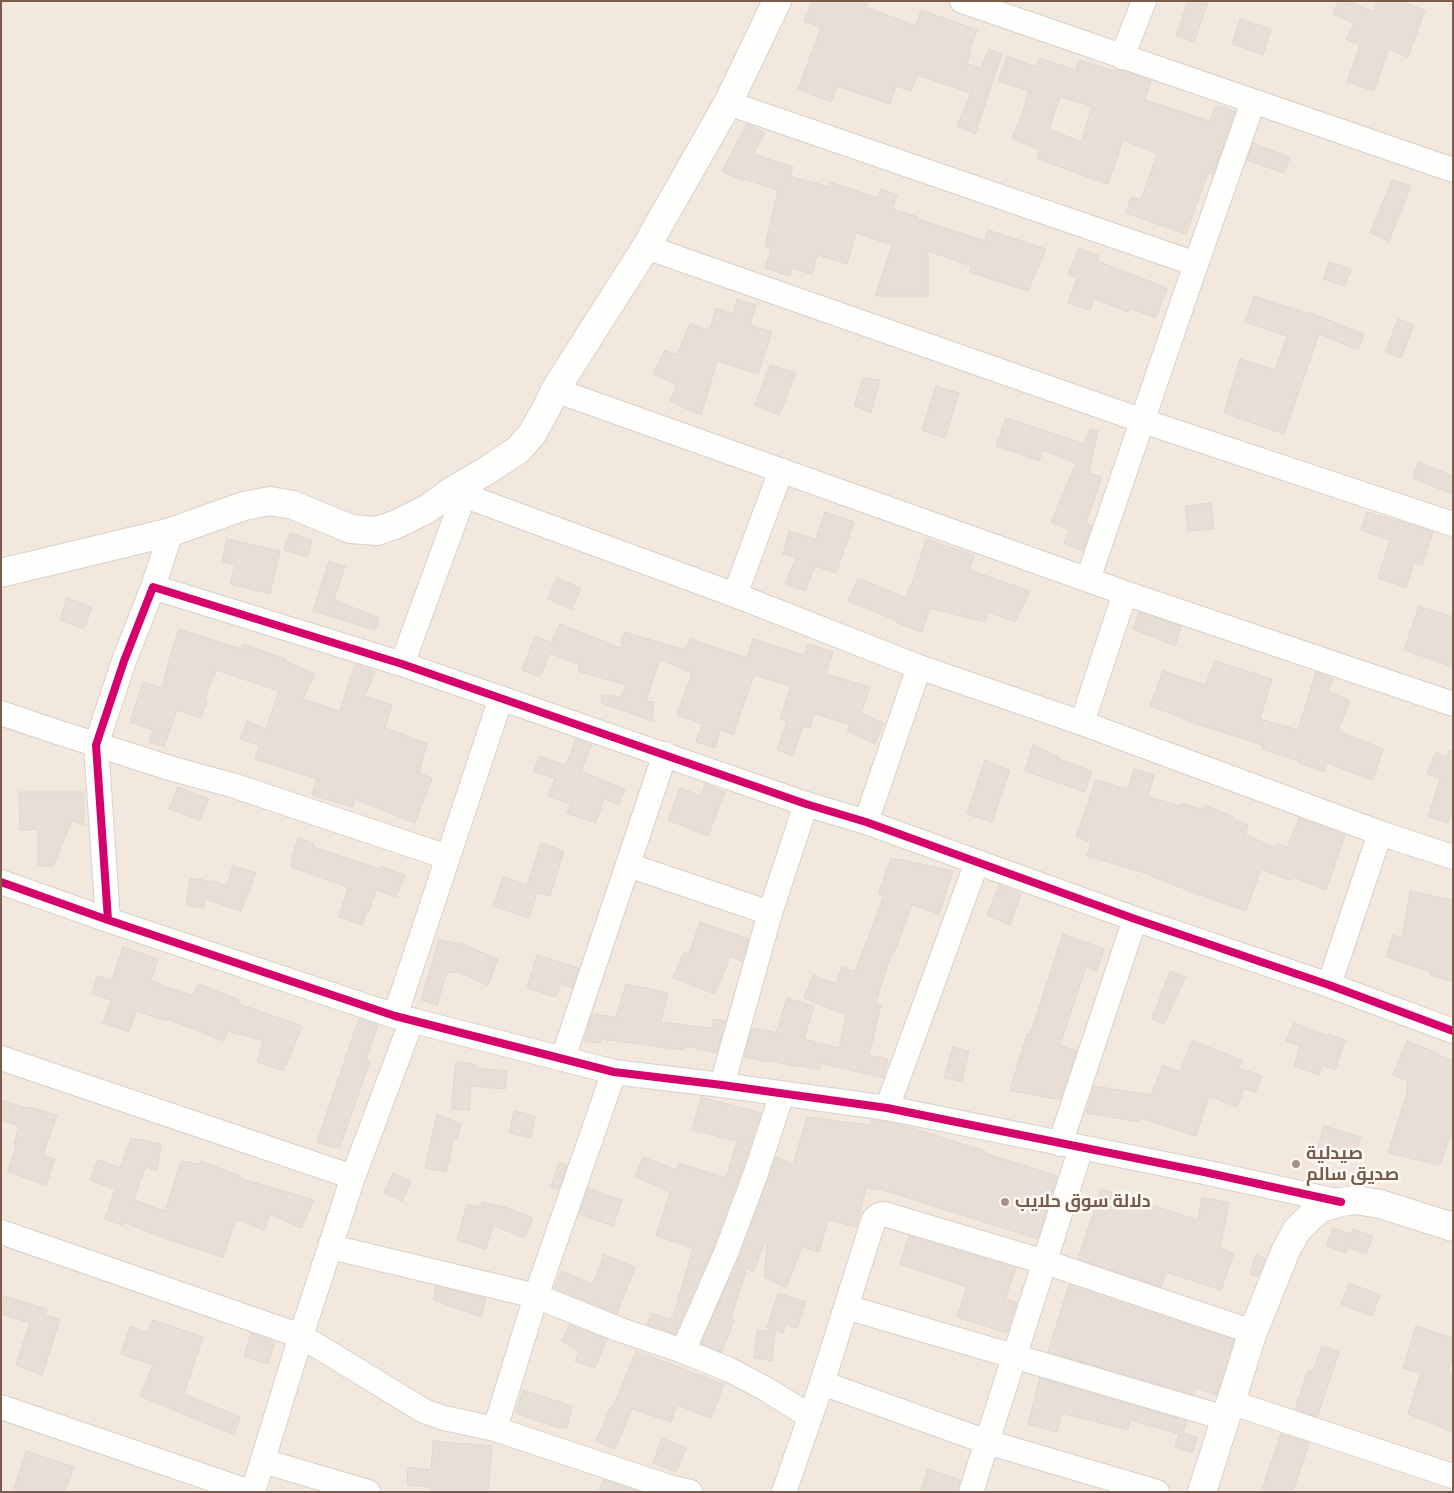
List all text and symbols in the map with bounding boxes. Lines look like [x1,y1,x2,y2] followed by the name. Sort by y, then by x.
[1306,1143,1399,1186] place label: صيدلية صديق سالم
[1290,1158,1302,1170] marker: صيدلية صديق سالم
[1015,1191,1151,1213] place label: دلالة سوق حلايب
[999,1196,1011,1208] marker: دلالة سوق حلايب

